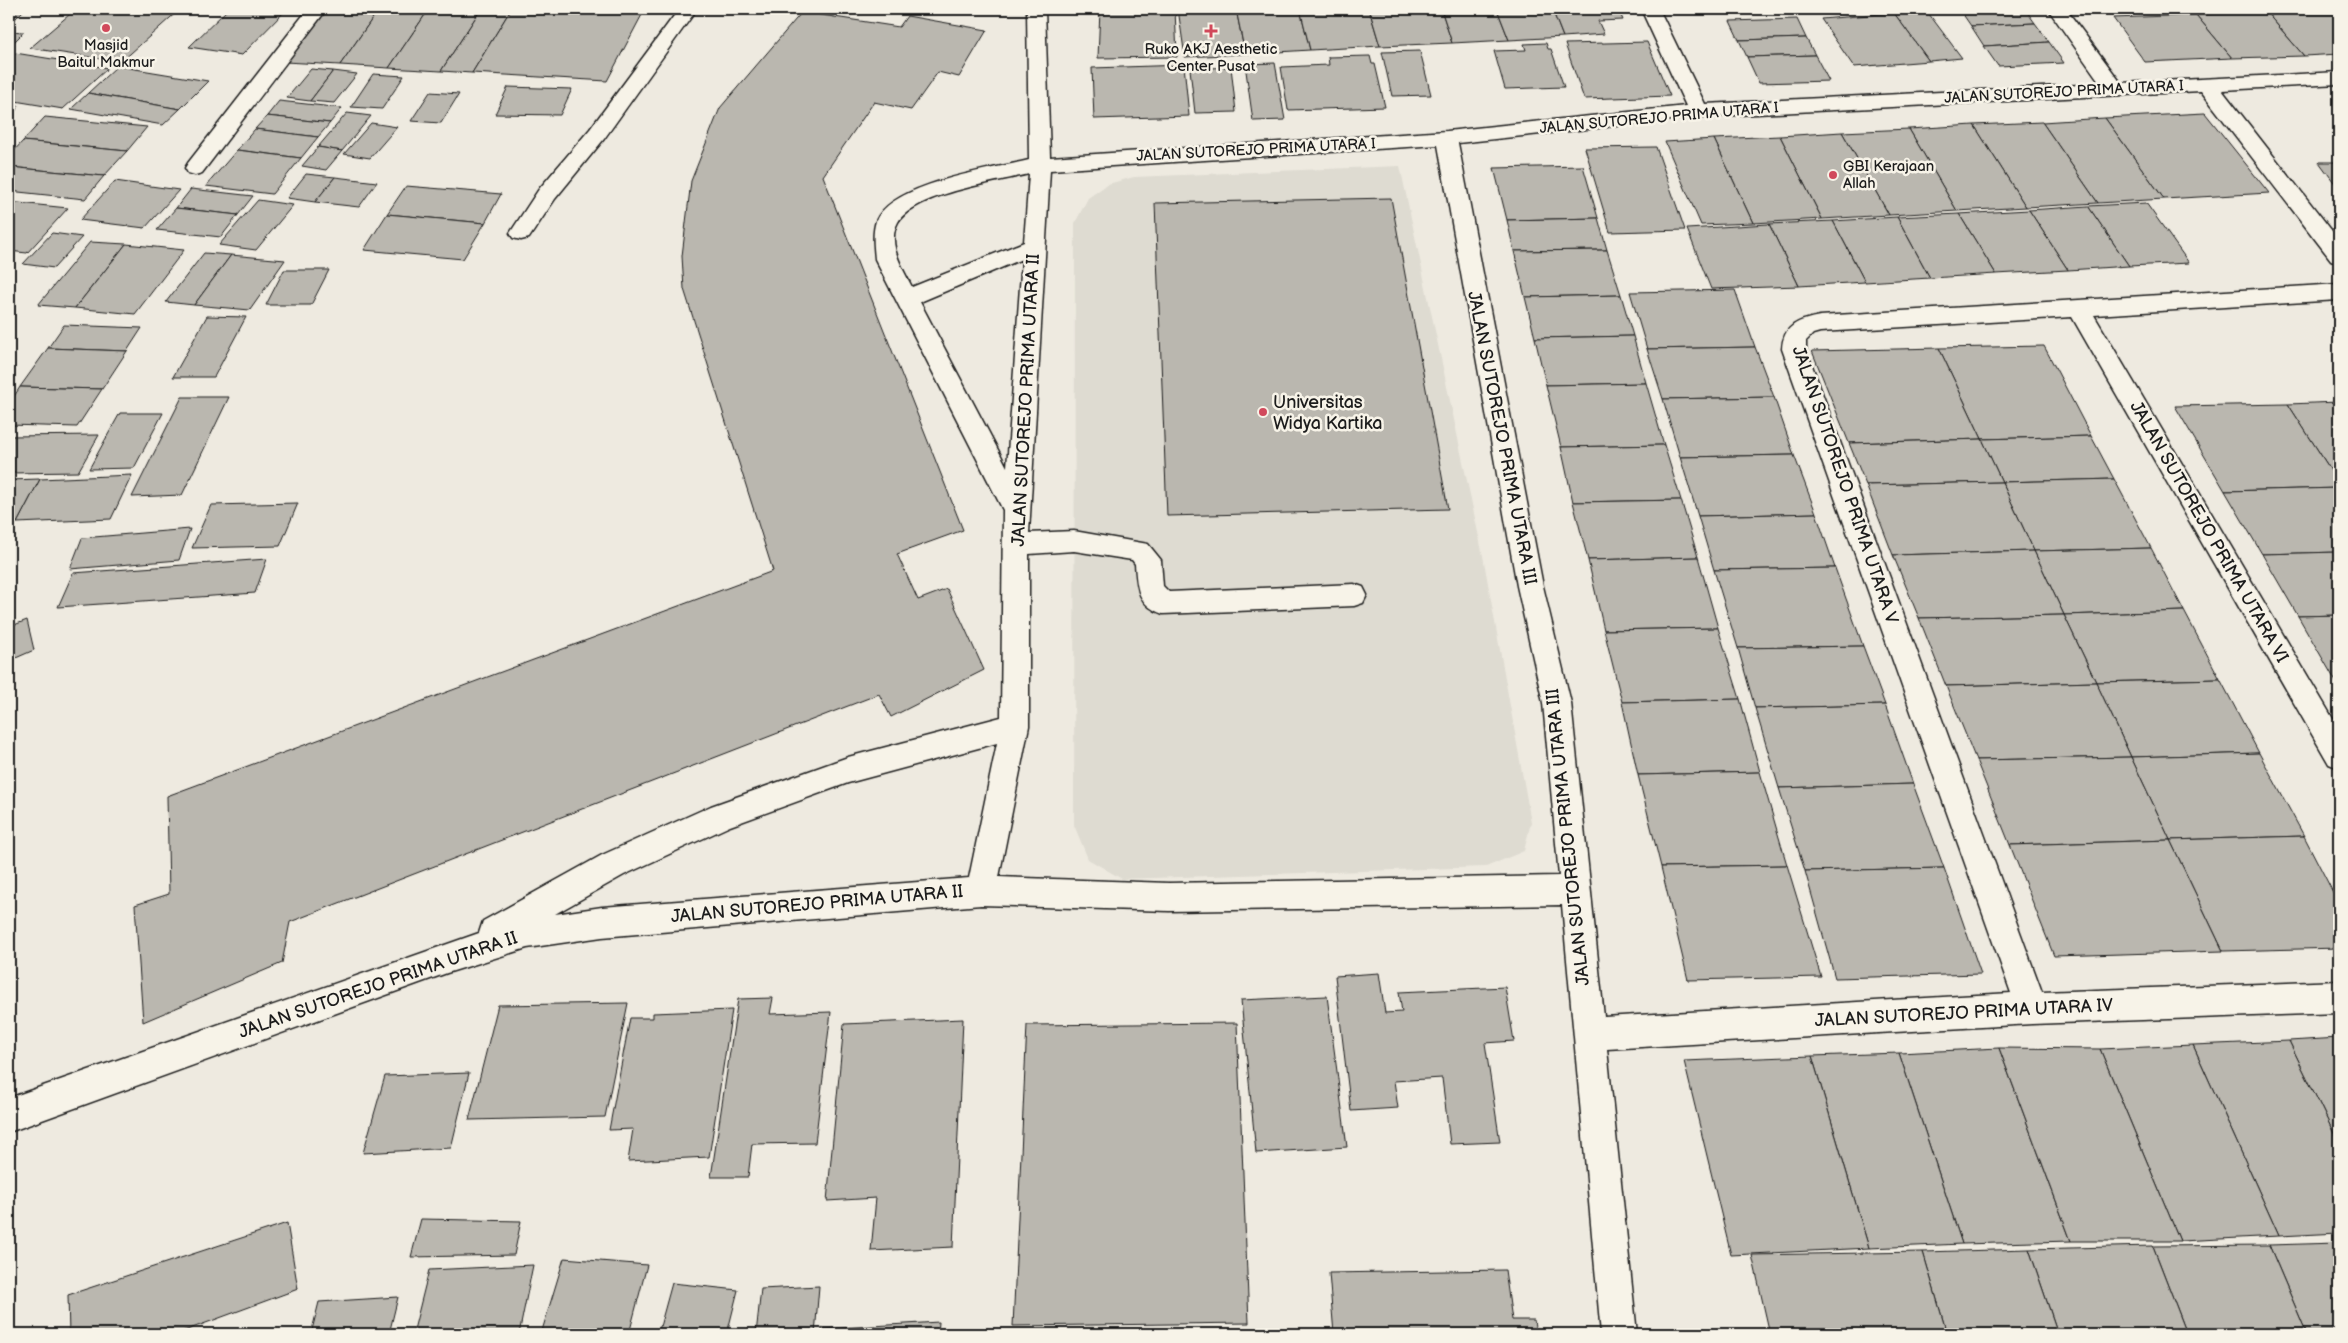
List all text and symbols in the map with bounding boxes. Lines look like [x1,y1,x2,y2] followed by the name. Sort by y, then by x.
[100,22,112,34] marker: Masjid Baitul Makmur
[1204,24,1218,38] marker: Ruko AKJ Aesthetic Center Pusat
[57,36,155,72] place label: Masjid Baitul Makmur
[1145,40,1277,76] place label: Ruko AKJ Aesthetic Center Pusat
[1944,76,2185,108] street label: JALAN SUTOREJO PRIMA UTARA I
[1539,98,1780,138] street label: JALAN SUTOREJO PRIMA UTARA I
[1136,134,1377,166] street label: JALAN SUTOREJO PRIMA UTARA I
[1843,157,1934,193] place label: GBI Kerajaan Allah
[1827,169,1839,181] marker: GBI Kerajaan Allah
[1008,253,1044,547] street label: JALAN SUTOREJO PRIMA UTARA II
[1463,289,1541,587] street label: JALAN SUTOREJO PRIMA UTARA III
[1787,343,1903,627] street label: JALAN SUTOREJO PRIMA UTARA V
[1273,392,1383,434] place label: Universitas Widya Kartika
[2125,398,2293,666] street label: JALAN SUTOREJO PRIMA UTARA VI
[1257,406,1269,418] marker: Universitas Widya Kartika
[1542,687,1594,987] street label: JALAN SUTOREJO PRIMA UTARA III
[670,881,964,927] street label: JALAN SUTOREJO PRIMA UTARA II
[236,927,520,1043] street label: JALAN SUTOREJO PRIMA UTARA II
[1814,995,2114,1031] street label: JALAN SUTOREJO PRIMA UTARA IV

